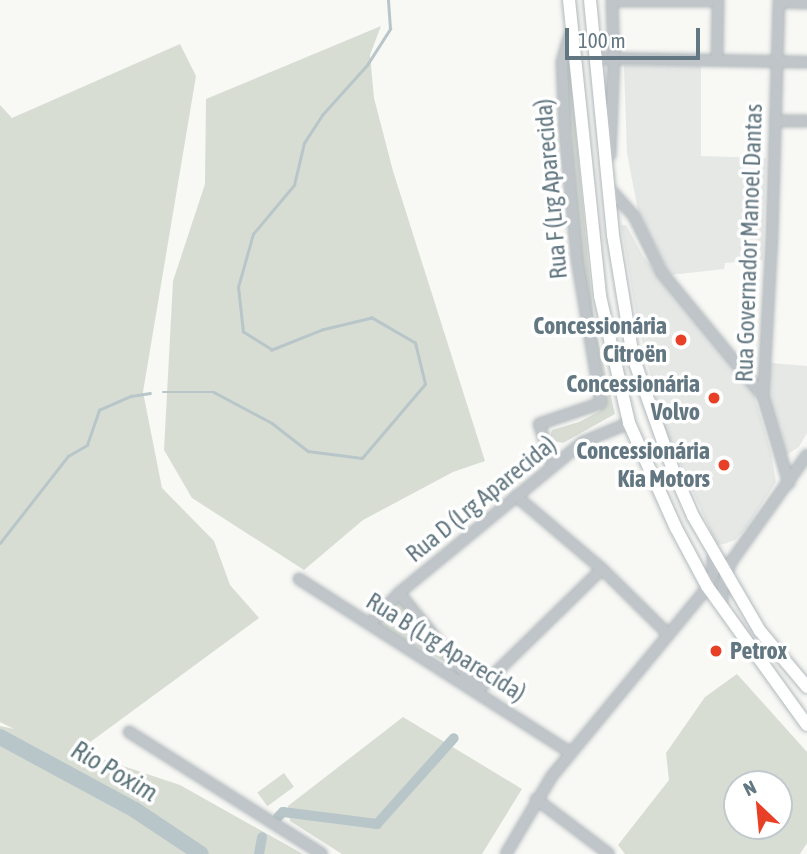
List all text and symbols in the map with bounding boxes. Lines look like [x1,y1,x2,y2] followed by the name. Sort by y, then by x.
[569,14,704,58] scale bar
[578,28,626,52] text: 100 m
[529,98,573,280] street label: Rua F (Lrg Aparecida)
[730,103,768,383] street label: Rua Governador Manoel Dantas
[533,312,667,368] place label: Concessionária Citroën
[673,332,689,348] marker: Concessionária Citroën
[566,370,700,426] place label: Concessionária Volvo
[706,390,722,406] marker: Concessionária Volvo
[400,430,562,568] street label: Rua D (Lrg Aparecida)
[576,437,710,493] place label: Concessionária Kia Motors
[716,457,732,473] marker: Concessionária Kia Motors
[361,586,531,708] street label: Rua B (Lrg Aparecida)
[730,637,787,665] place label: Petrox
[708,643,724,659] marker: Petrox
[65,735,163,809] water label: Rio Poxim
[723,770,793,840] north arrow
[740,776,760,800] text: N

